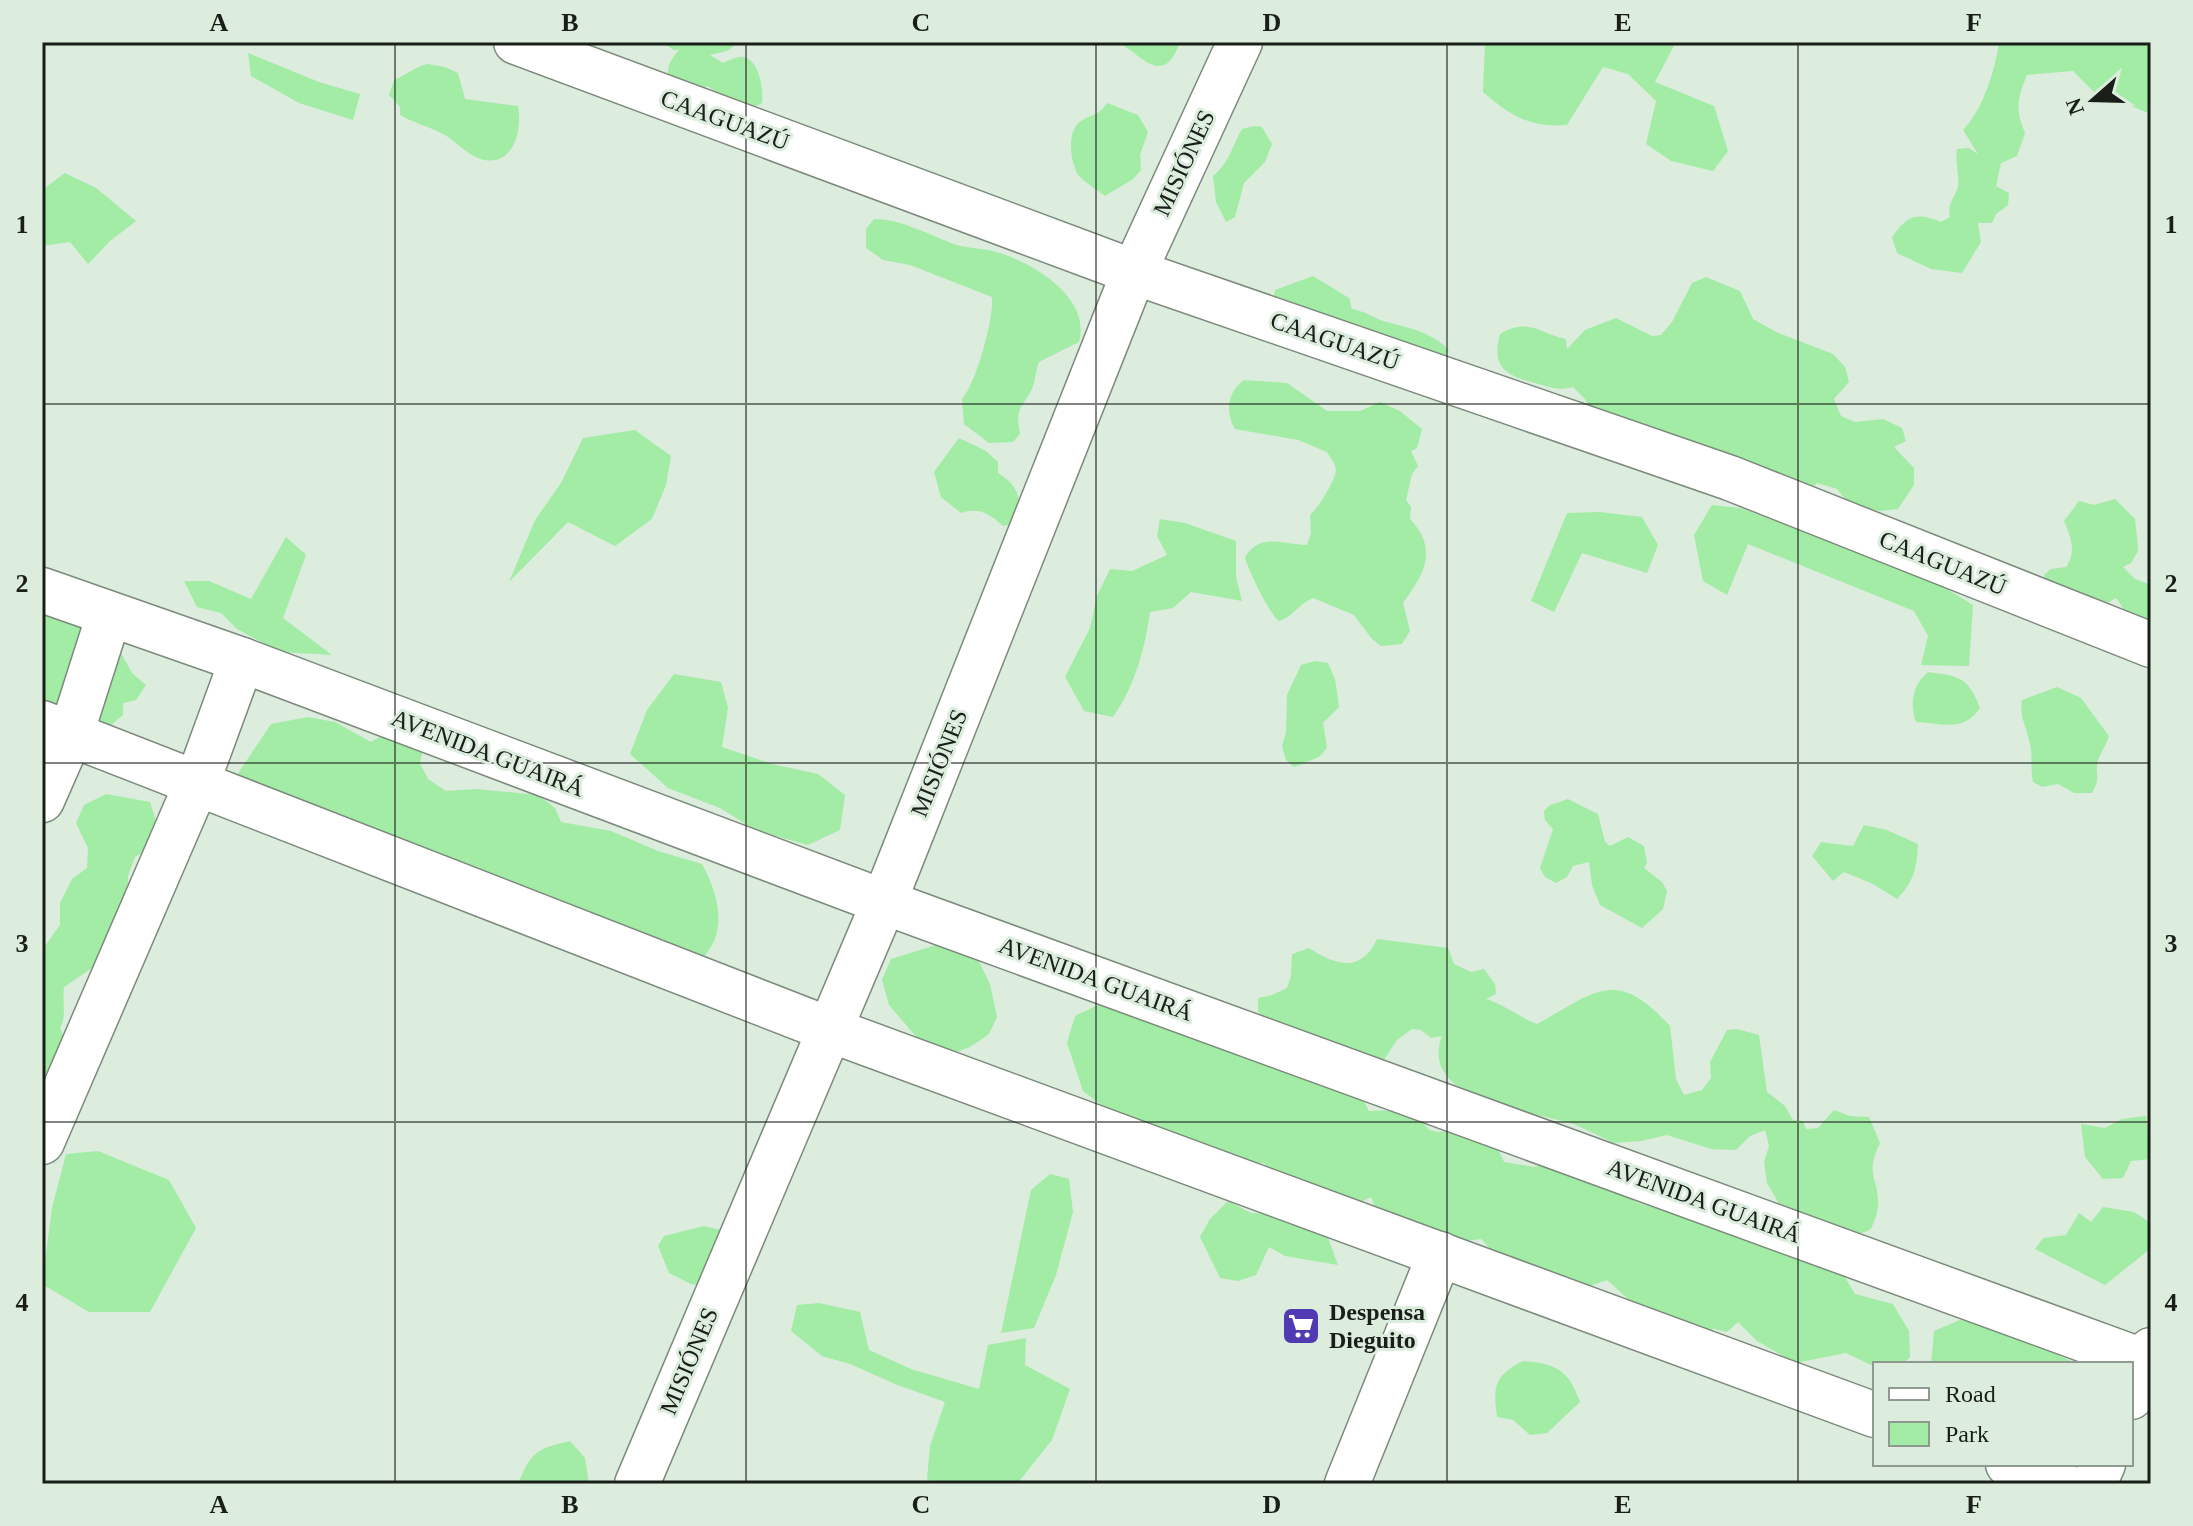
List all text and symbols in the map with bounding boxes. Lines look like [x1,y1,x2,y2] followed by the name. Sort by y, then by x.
[210,8,229,37] text: A
[561,8,579,37] text: B
[912,8,930,37] text: C
[1263,8,1281,37] text: D
[1614,8,1632,37] text: E
[1966,8,1982,37] text: F
[2053,60,2133,140] north arrow
[657,85,793,155] street label: CAAGUAZÚ
[2060,95,2089,118] text: N
[1148,106,1220,220] street label: MISIÓNES
[16,210,29,239] text: 1
[2165,210,2178,239] text: 1
[1267,307,1403,375] street label: CAAGUAZÚ
[1876,526,2010,600] street label: CAAGUAZÚ
[16,569,29,598] text: 2
[2165,569,2178,598] text: 2
[388,704,589,802] street label: AVENIDA GUAIRÁ
[906,706,972,820] street label: MISIÓNES
[16,929,29,958] text: 3
[2165,929,2178,958] text: 3
[996,932,1197,1026] street label: AVENIDA GUAIRÁ
[1604,1154,1805,1248] street label: AVENIDA GUAIRÁ
[16,1288,29,1317] text: 4
[2165,1288,2178,1317] text: 4
[1329,1299,1425,1353] place label: Despensa Dieguito
[655,1304,723,1418] street label: MISIÓNES
[1280,1305,1322,1347] supermarket icon: Despensa Dieguito
[1873,1362,2133,1466] legend
[1945,1381,1996,1407] text: Road
[1945,1421,1989,1447] text: Park
[210,1490,229,1519] text: A
[561,1490,579,1519] text: B
[912,1490,930,1519] text: C
[1263,1490,1281,1519] text: D
[1614,1490,1632,1519] text: E
[1966,1490,1982,1519] text: F

